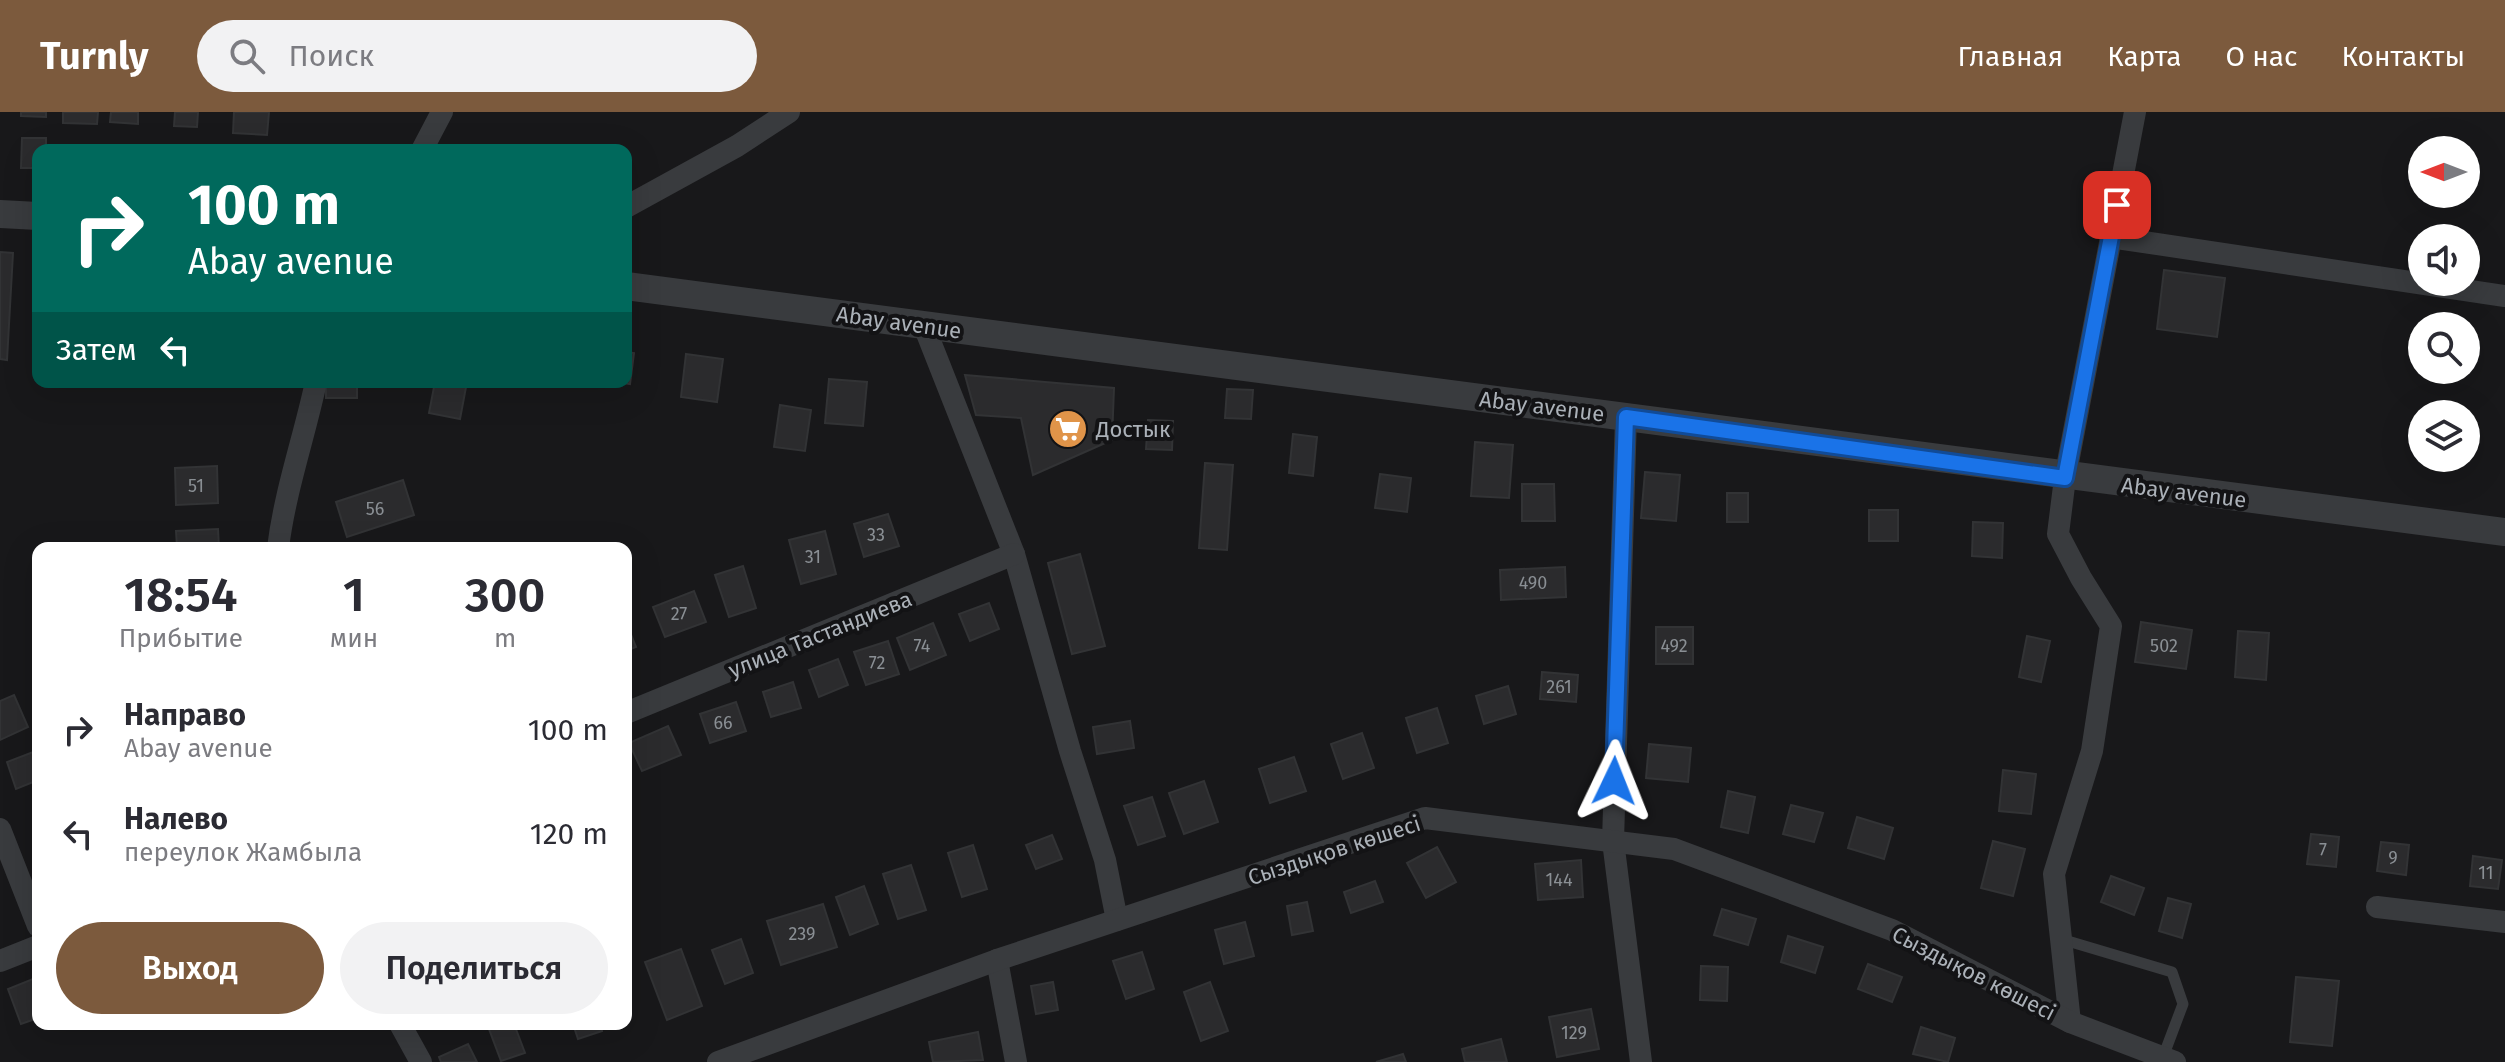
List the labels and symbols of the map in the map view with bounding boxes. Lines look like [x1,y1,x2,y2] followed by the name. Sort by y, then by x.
[2408,136,2480,208] north arrow
[2083,171,2151,239] pin
[835,300,963,345] street label: Abay avenue
[1478,385,1606,428] street label: Abay avenue
[1047,408,1089,450] supermarket icon: Достык
[1095,416,1171,443] place label: Достык
[2120,471,2248,514] street label: Abay avenue
[188,475,204,497] house number: 51
[366,498,384,520] house number: 56
[867,524,885,546] house number: 33
[805,546,821,568] house number: 31
[1519,572,1547,594] house number: 490
[724,585,916,684] street label: улица Тастандиева
[671,603,687,625] house number: 27
[914,635,931,657] house number: 74
[1660,635,1688,657] house number: 492
[2150,635,2178,657] house number: 502
[869,652,885,674] house number: 72
[1546,676,1572,698] house number: 261
[713,712,733,734] house number: 66
[1572,739,1656,823] position arrow
[1244,810,1424,891] street label: Сыздықов көшесі
[2319,839,2327,861] house number: 7
[2388,847,2398,869] house number: 9
[2478,862,2494,884] house number: 11
[1546,869,1573,891] house number: 144
[1887,921,2060,1026] street label: Сыздықов көшесі
[788,923,816,945] house number: 239
[1561,1022,1587,1044] house number: 129

